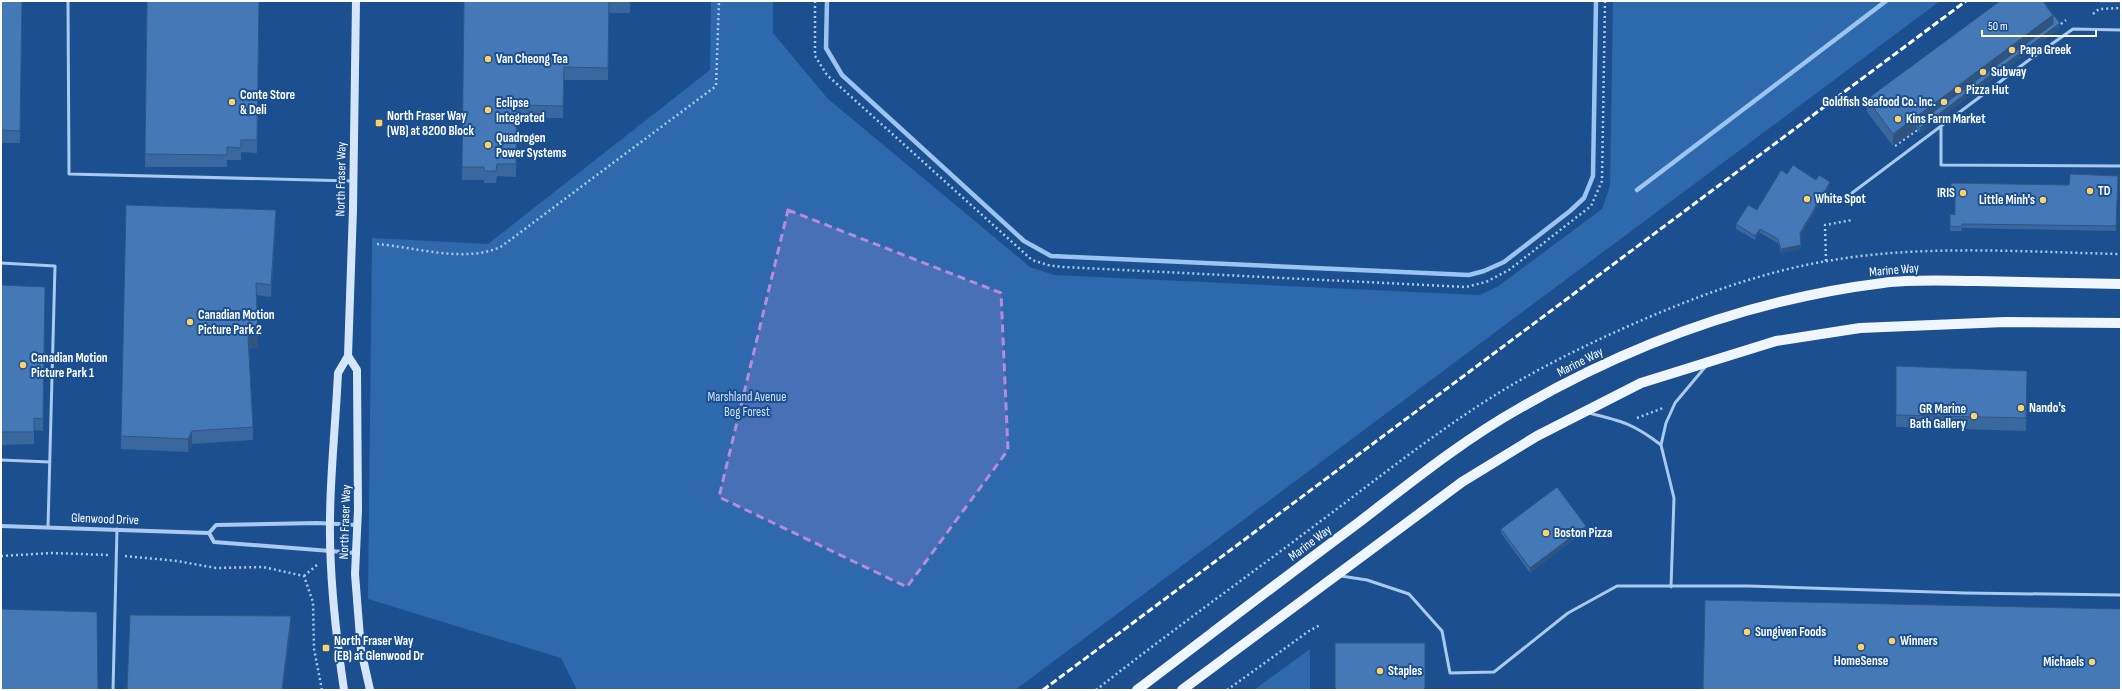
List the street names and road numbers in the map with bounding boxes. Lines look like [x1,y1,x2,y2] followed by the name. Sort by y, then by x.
[332,142,350,216] street label: North Fraser Way
[1869,260,1919,280] street label: Marine Way
[1554,344,1606,380] street label: Marine Way
[336,484,354,560] street label: North Fraser Way
[71,510,139,528] street label: Glenwood Drive
[1285,522,1335,564] street label: Marine Way

